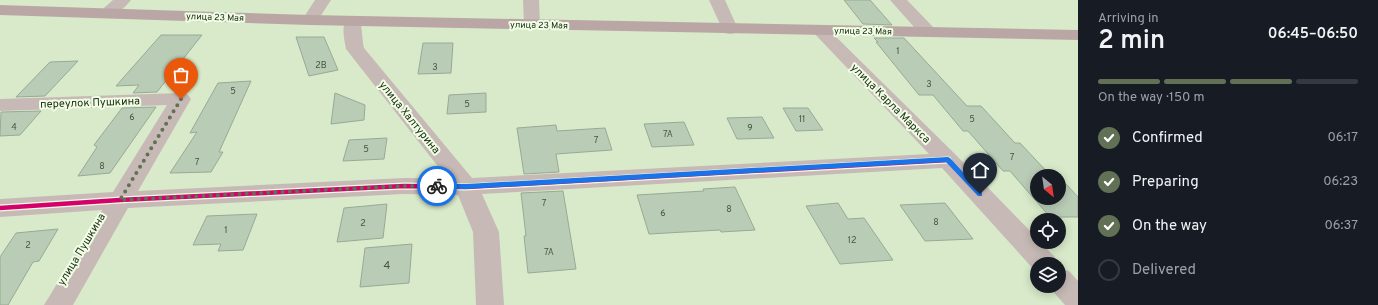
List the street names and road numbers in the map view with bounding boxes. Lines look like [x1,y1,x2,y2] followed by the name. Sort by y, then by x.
[186,11,244,24] street label: улица 23 Мая
[510,19,568,32] street label: улица 23 Мая
[834,25,892,38] street label: улица 23 Мая
[848,61,933,147] street label: улица Карла Маркса
[376,78,443,157] street label: улица Халтурина
[40,94,140,112] street label: переулок Пушкина
[55,211,109,288] street label: улица Пушкина

